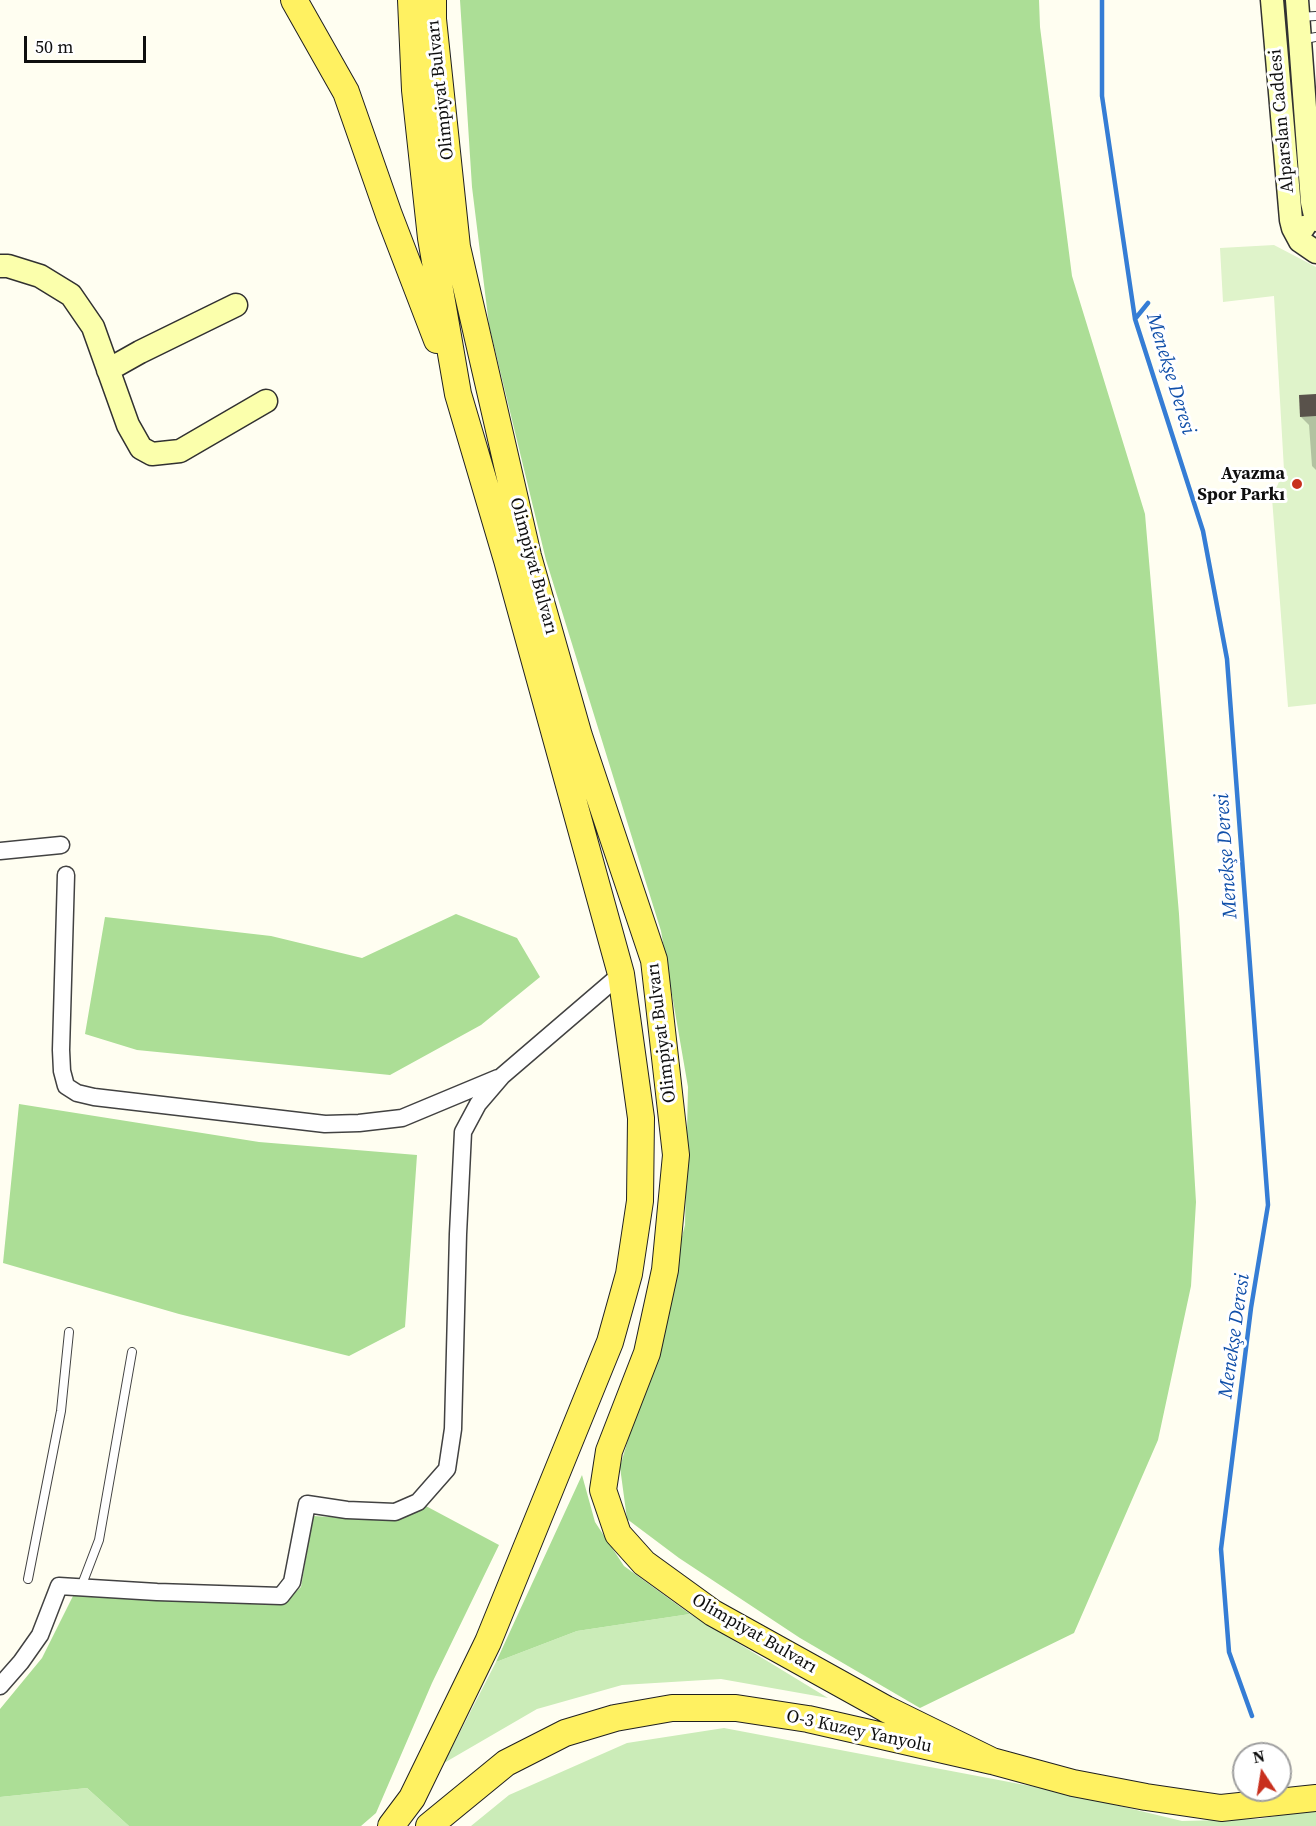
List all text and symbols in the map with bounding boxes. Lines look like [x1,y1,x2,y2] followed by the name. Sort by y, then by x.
[423,19,459,161] street label: Olimpiyat Bulvarı
[27,24,148,62] scale bar
[35,34,73,59] text: 50 m
[1265,48,1299,194] street label: Alparslan Caddesi
[1140,310,1200,438] water label: Menekşe Deresi
[1197,463,1285,506] place label: Ayazma Spor Parkı
[1290,477,1304,491] marker: Ayazma Spor Parkı
[504,495,562,637] street label: Olimpiyat Bulvarı
[1211,792,1243,920] water label: Menekşe Deresi
[643,962,681,1104] street label: Olimpiyat Bulvarı
[1214,1272,1256,1400] water label: Menekşe Deresi
[688,1589,820,1679] street label: Olimpiyat Bulvarı
[784,1706,934,1758] street label: O-3 Kuzey Yanyolu
[1232,1742,1292,1802] north arrow
[1251,1744,1267,1768] text: N

